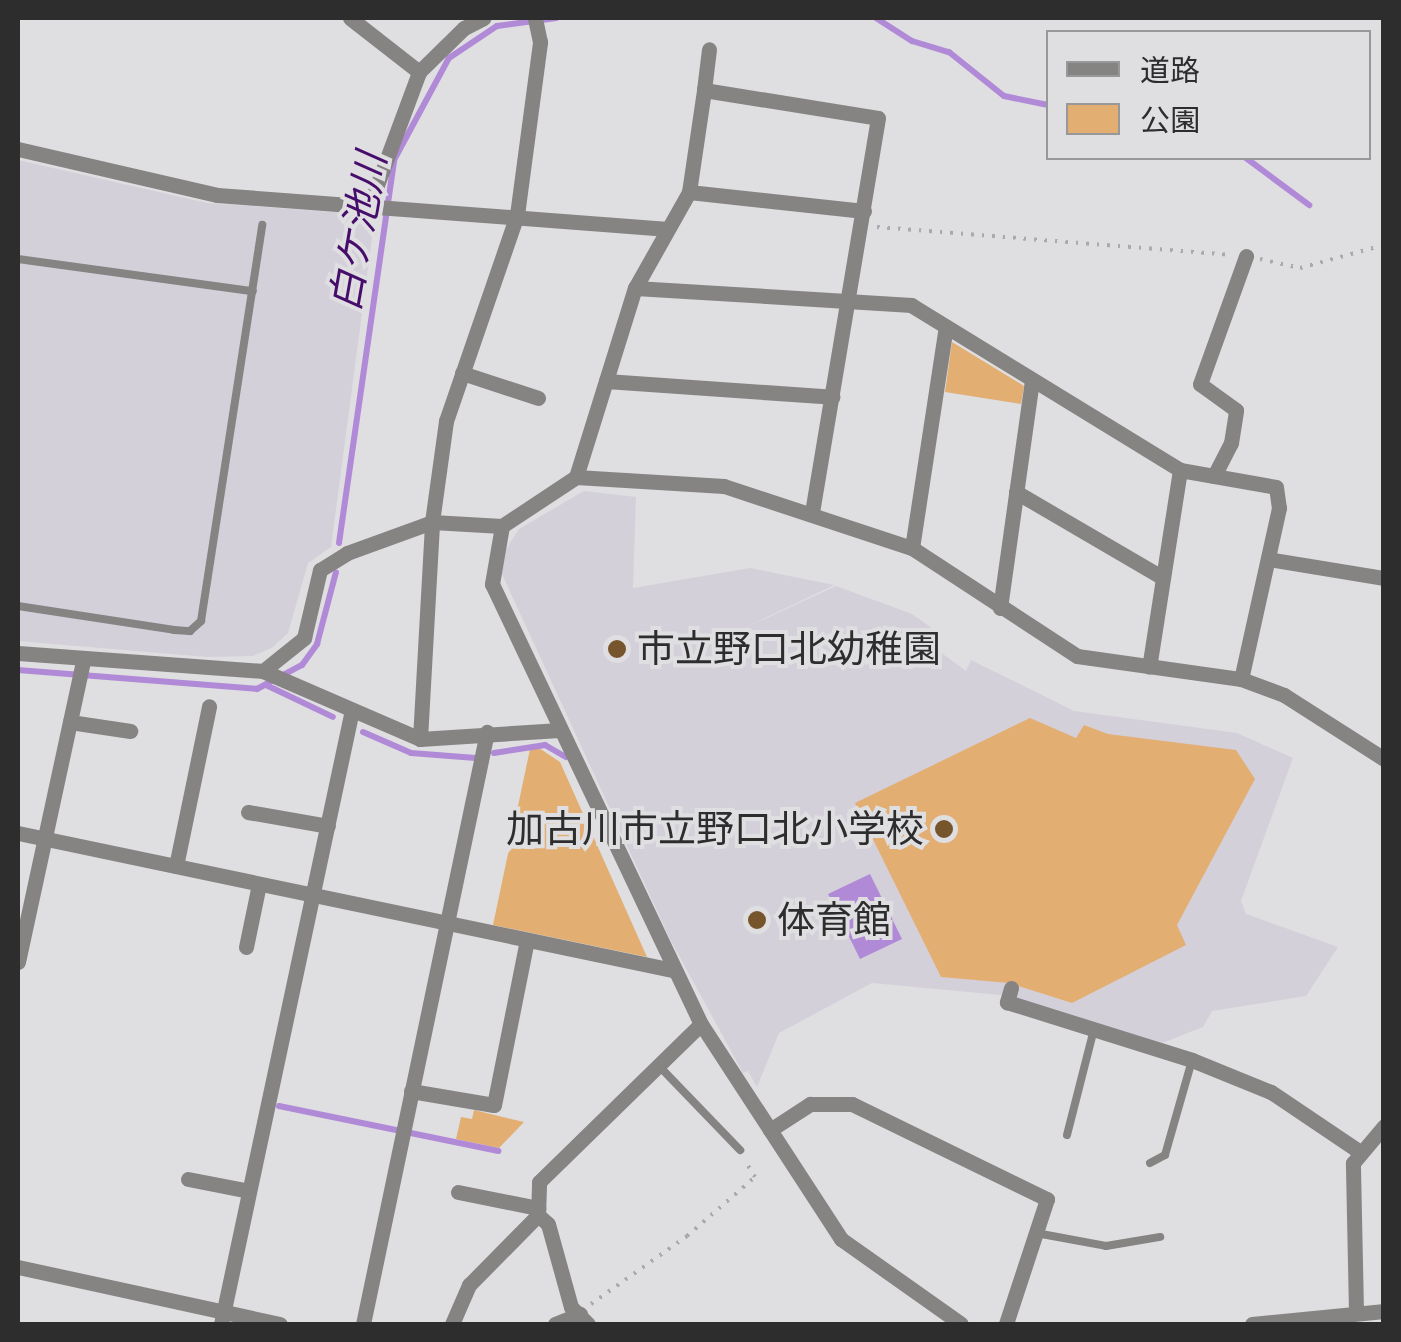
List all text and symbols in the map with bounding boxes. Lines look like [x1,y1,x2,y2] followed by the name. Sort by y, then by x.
[1046,30,1371,160] legend
[1140,47,1200,93] text: 道路
[1140,97,1200,143] text: 公園
[320,149,396,315] water label: 白ケ池川
[637,626,941,672] place label: 市立野口北幼稚園
[606,638,628,660] marker: 市立野口北幼稚園
[506,806,924,852] place label: 加古川市立野口北小学校
[933,818,955,840] marker: 加古川市立野口北小学校
[777,897,891,943] place label: 体育館
[746,909,768,931] marker: 体育館

